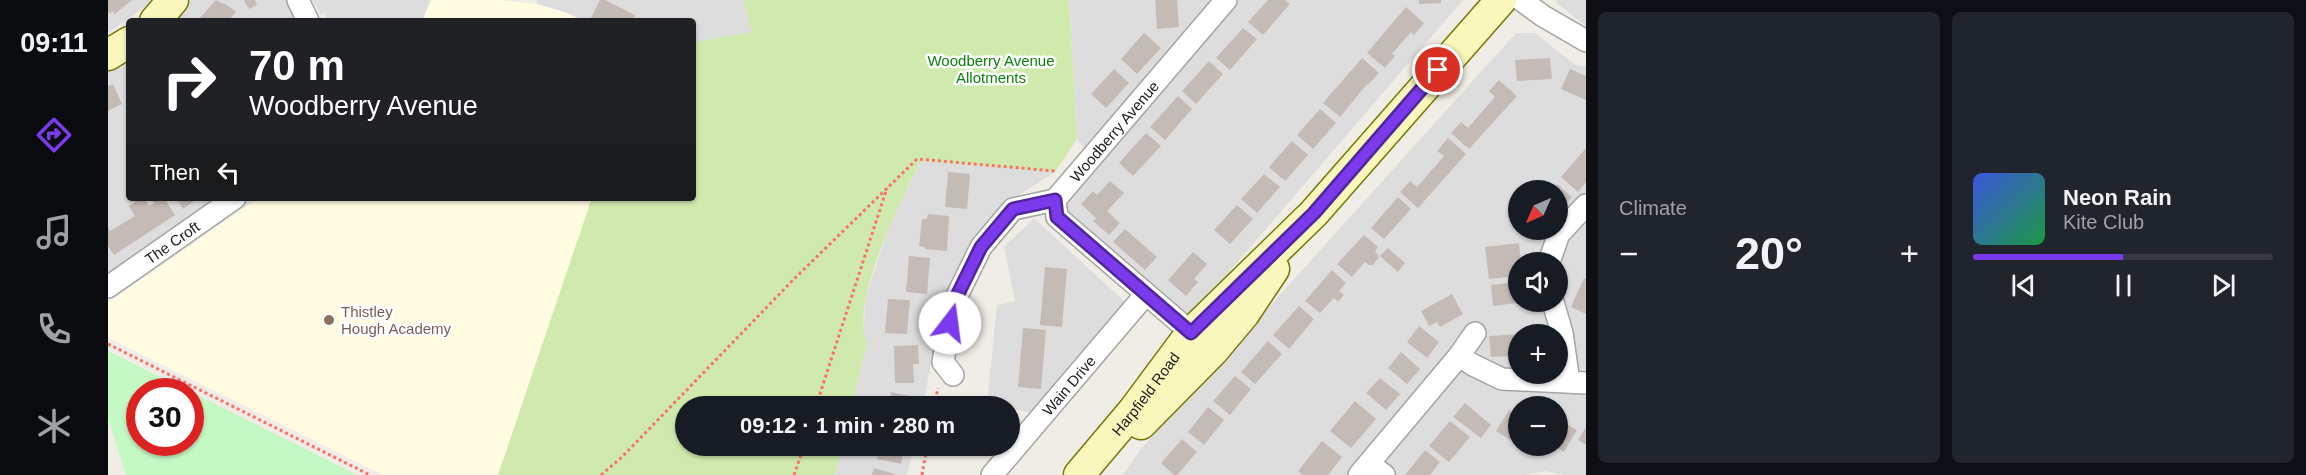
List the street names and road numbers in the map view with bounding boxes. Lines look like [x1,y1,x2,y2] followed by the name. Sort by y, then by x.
[1066,77,1162,185] street label: Woodberry Avenue
[141,217,203,267] street label: The Croft
[1108,349,1182,438] street label: Harpfield Road
[1038,352,1099,418] street label: Wain Drive

